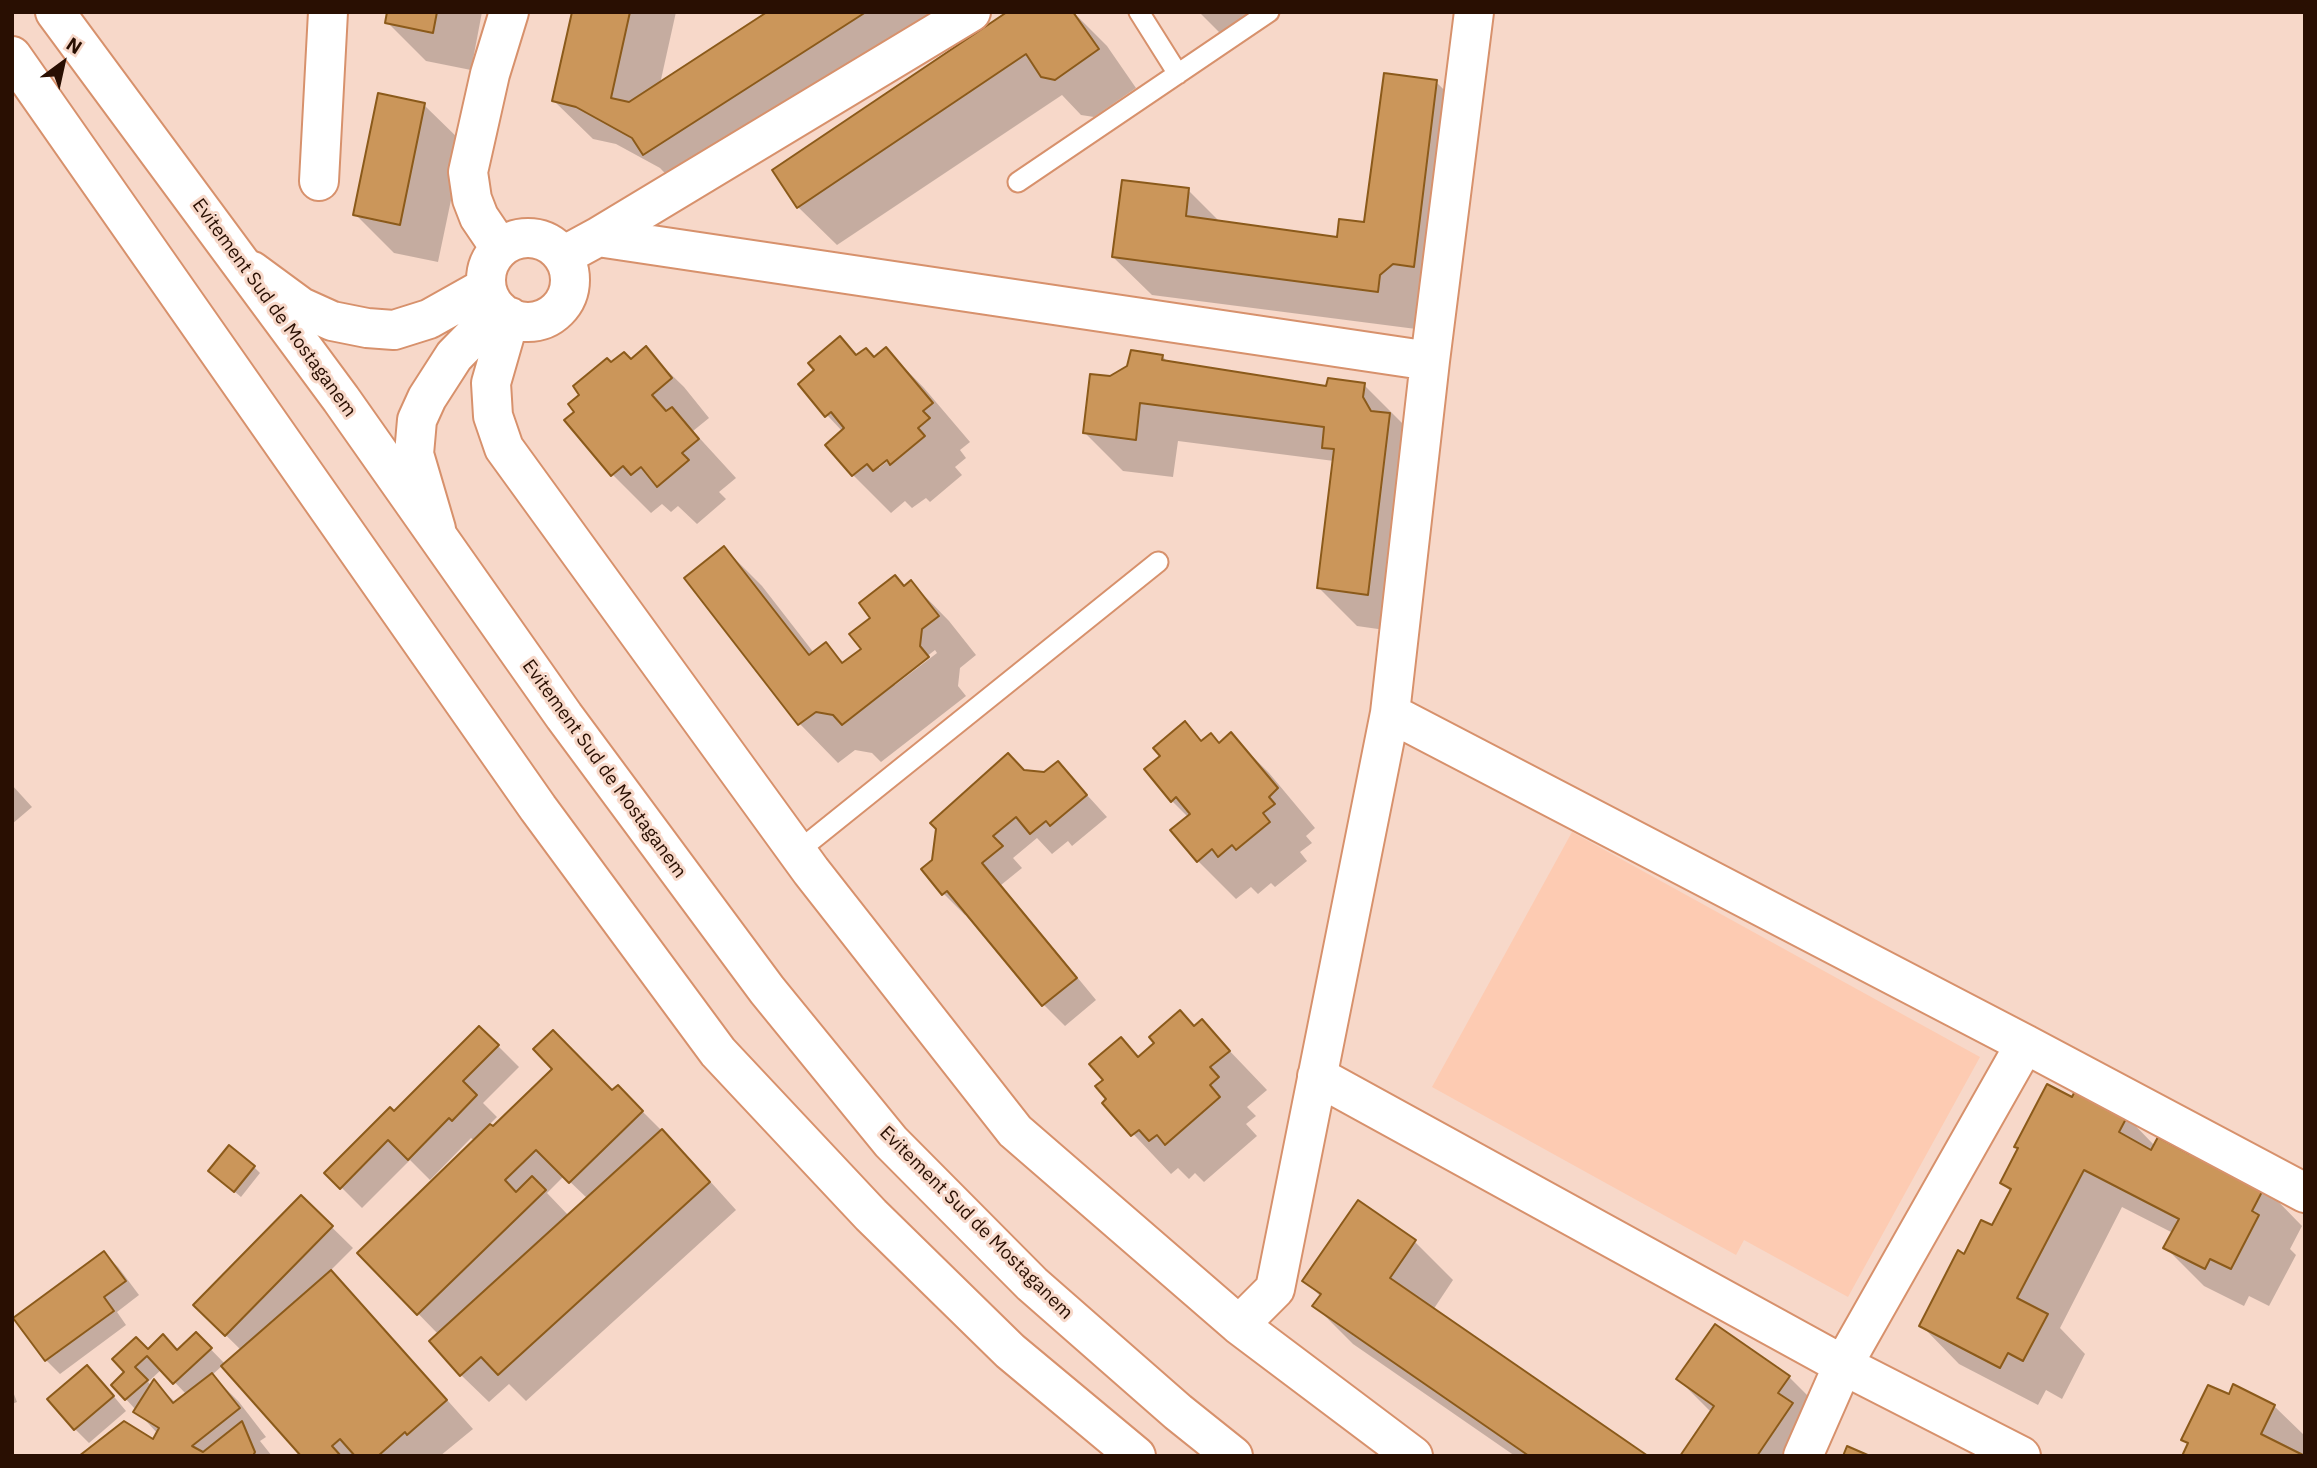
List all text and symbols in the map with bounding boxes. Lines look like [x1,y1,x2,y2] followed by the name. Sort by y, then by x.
[28,28,98,98] north arrow
[62,32,87,59] text: N
[187,194,361,422] street label: Evitement Sud de Mostaganem
[517,655,691,883] street label: Evitement Sud de Mostaganem
[874,1121,1078,1325] street label: Evitement Sud de Mostaganem

